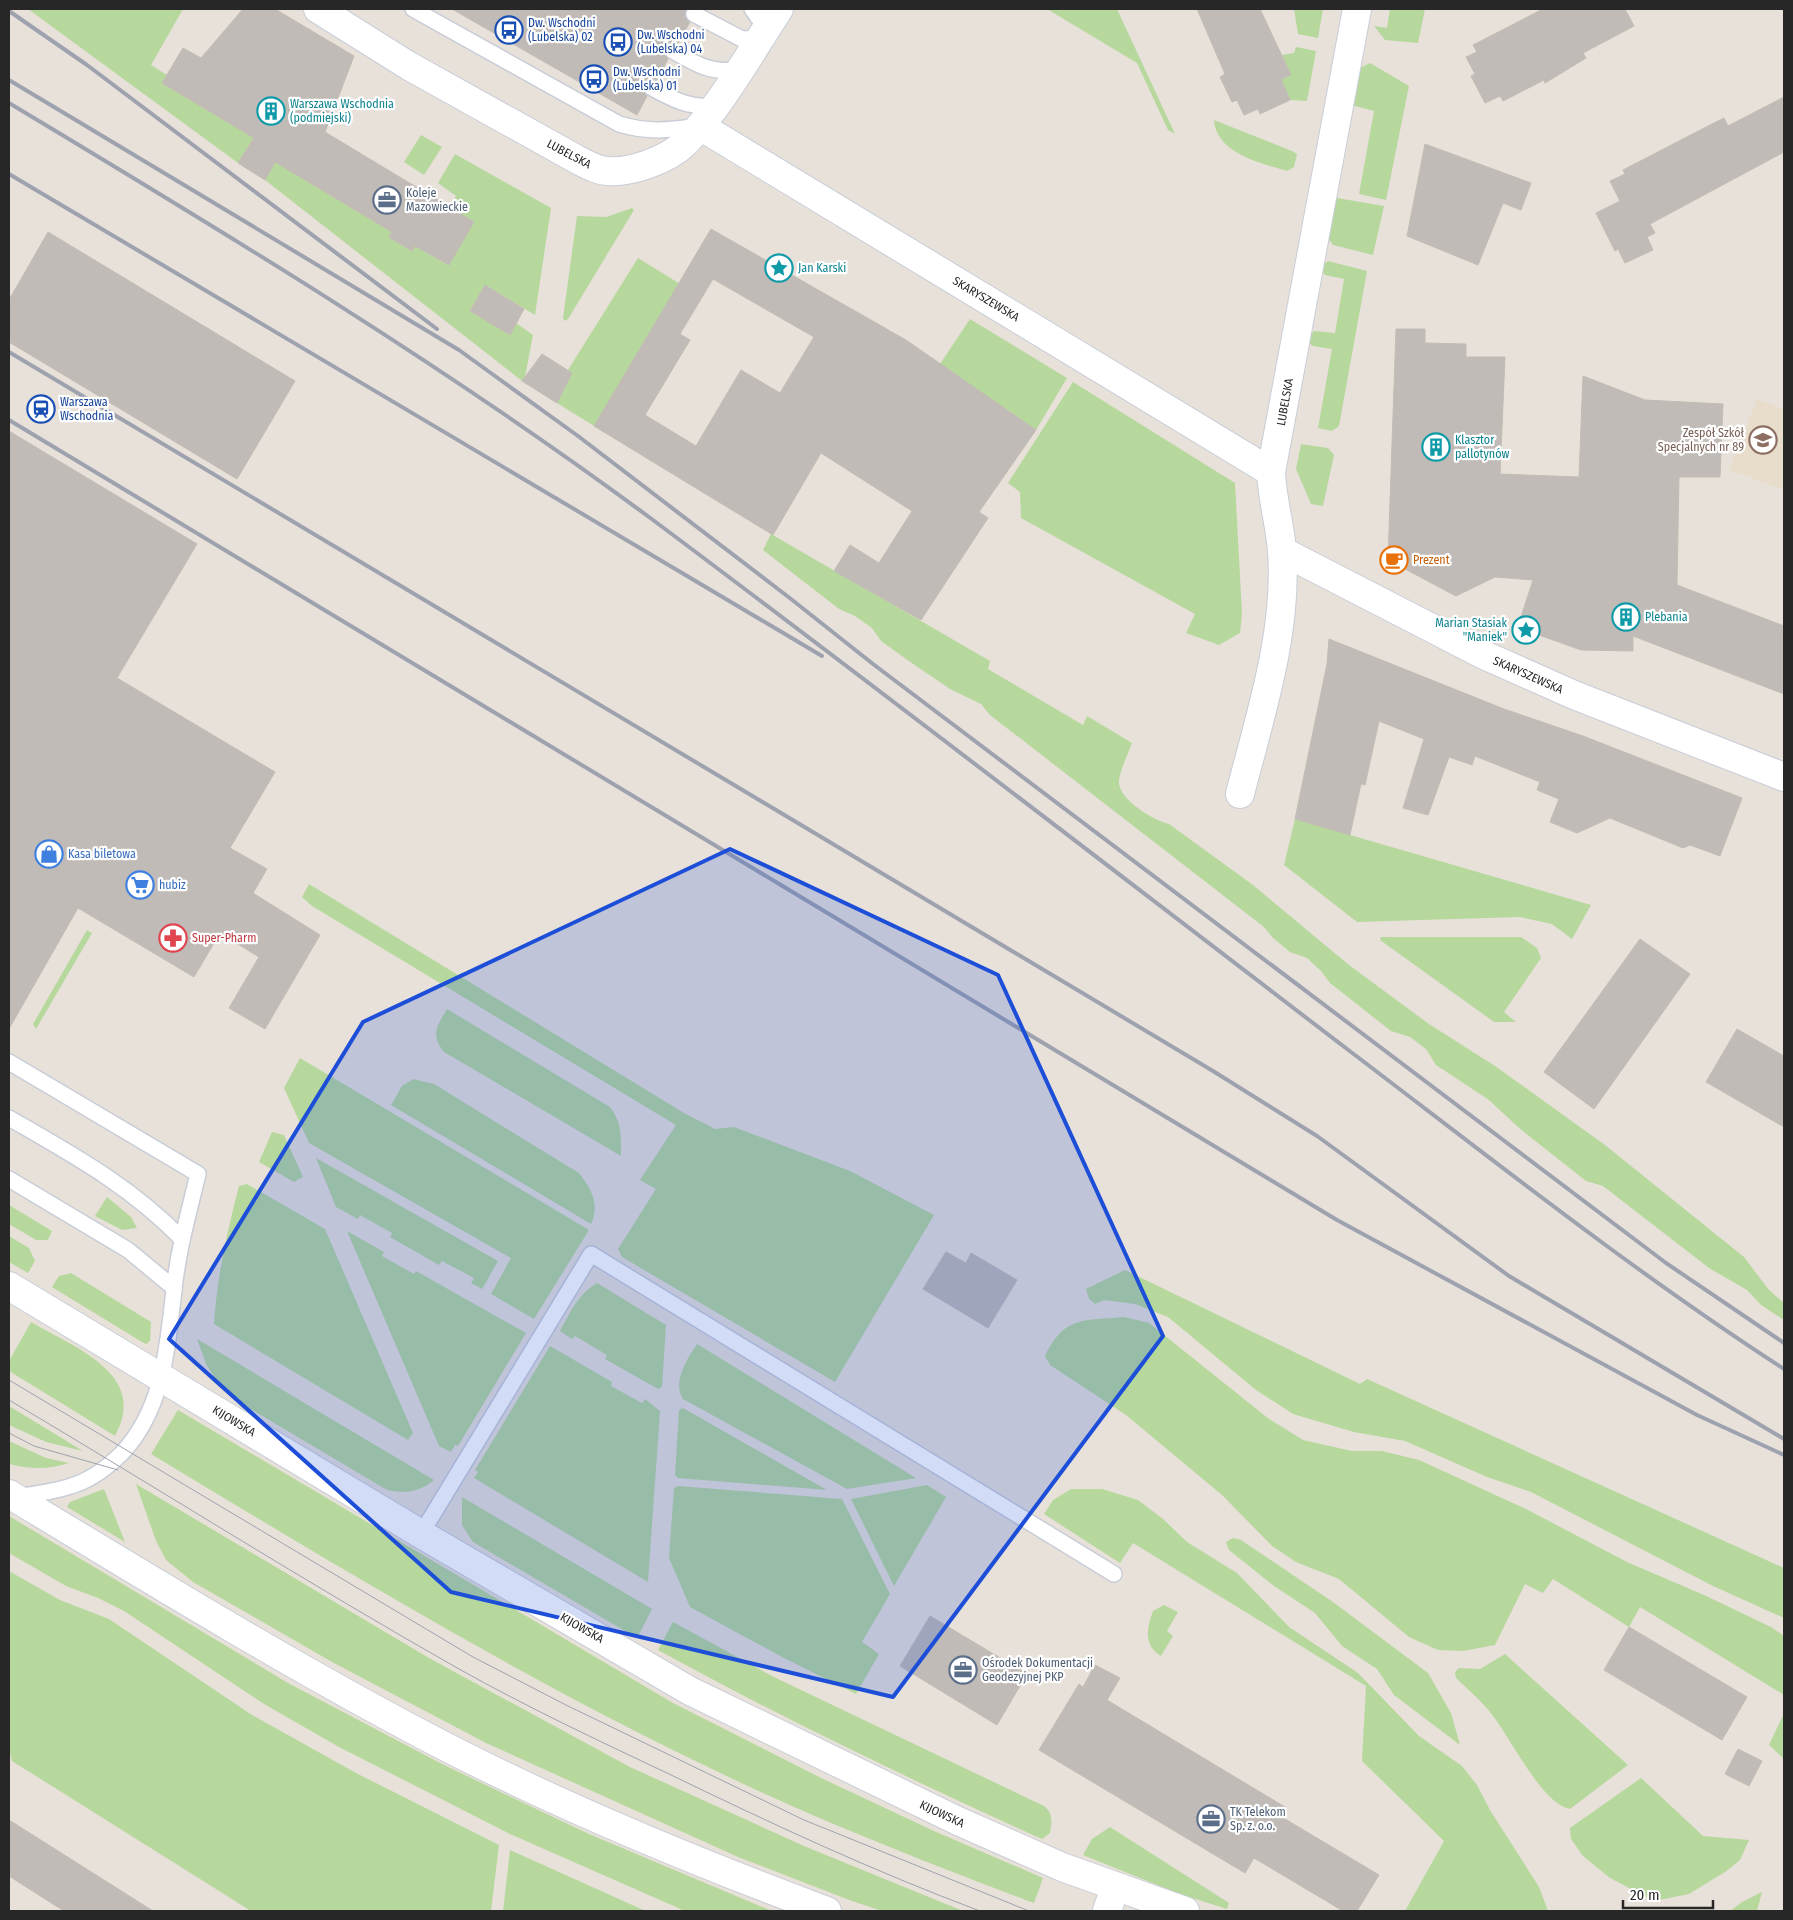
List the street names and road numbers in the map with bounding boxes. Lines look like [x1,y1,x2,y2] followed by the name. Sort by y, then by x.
[544,137,594,172] street label: LUBELSKA
[950,274,1022,325] street label: SKARYSZEWSKA
[1274,376,1296,427] street label: LUBELSKA
[1491,653,1566,697] street label: SKARYSZEWSKA
[210,1403,259,1440] street label: KIJOWSKA
[558,1610,607,1646] street label: KIJOWSKA
[917,1798,967,1831] street label: KIJOWSKA

